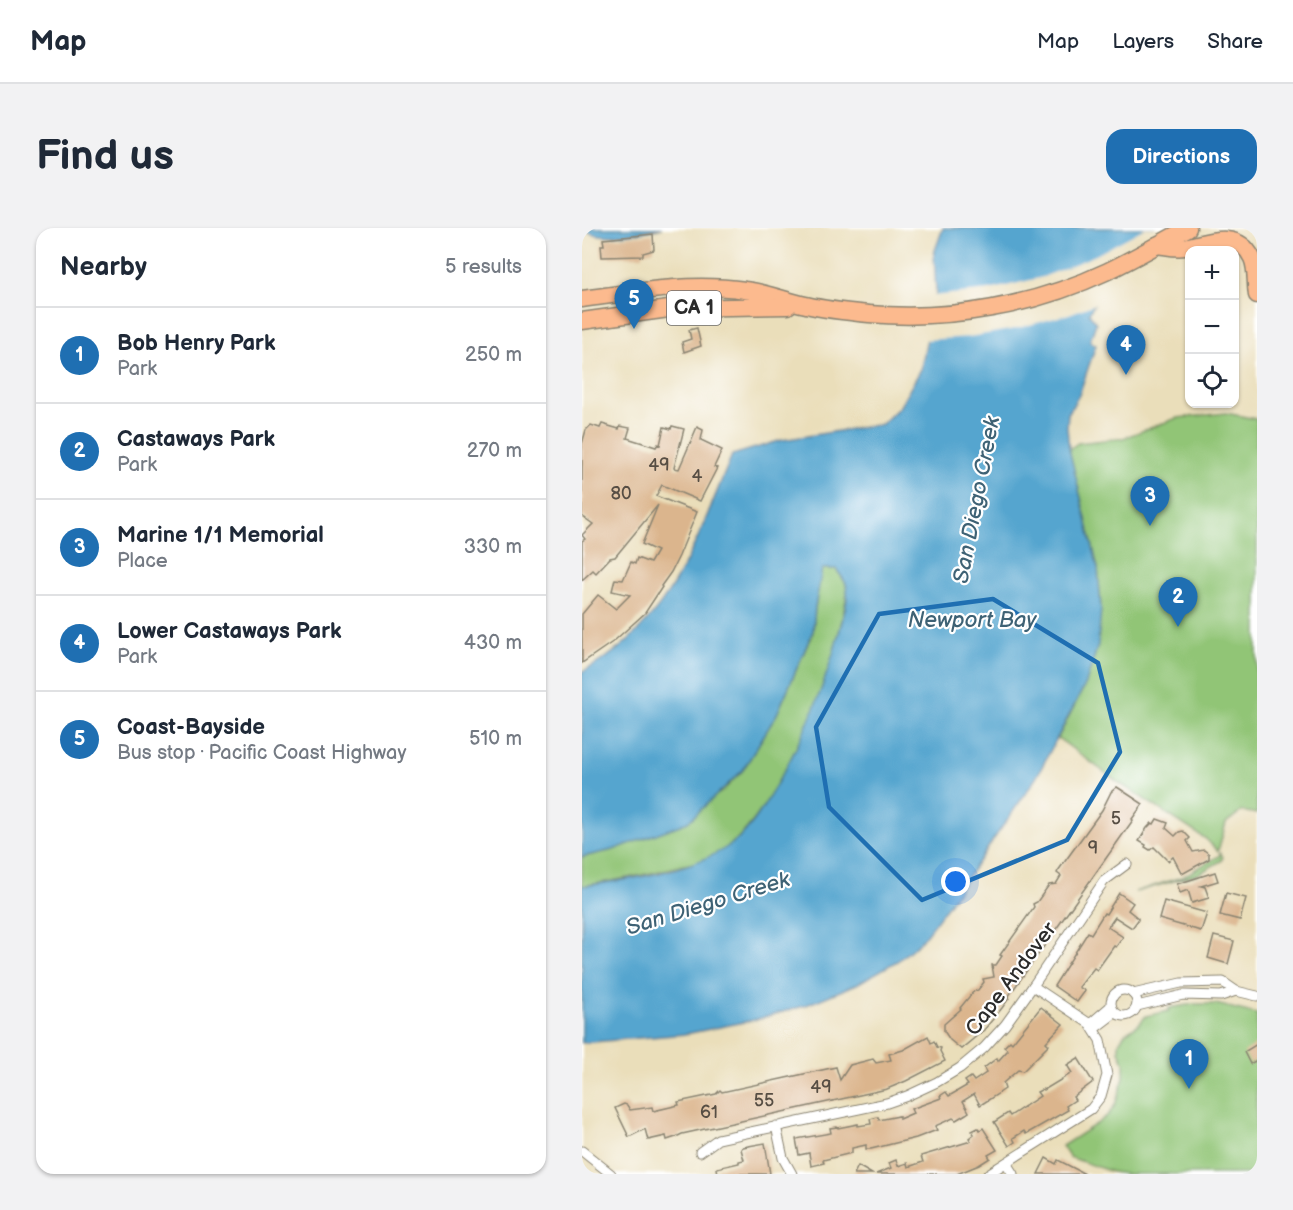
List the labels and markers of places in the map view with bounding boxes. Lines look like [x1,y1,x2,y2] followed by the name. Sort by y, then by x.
[614,279,654,329] pin: 5
[1106,326,1146,375] pin: 4
[1130,476,1170,526] pin: 3
[1158,578,1198,627] pin: 2
[1170,1040,1208,1089] pin: 1

